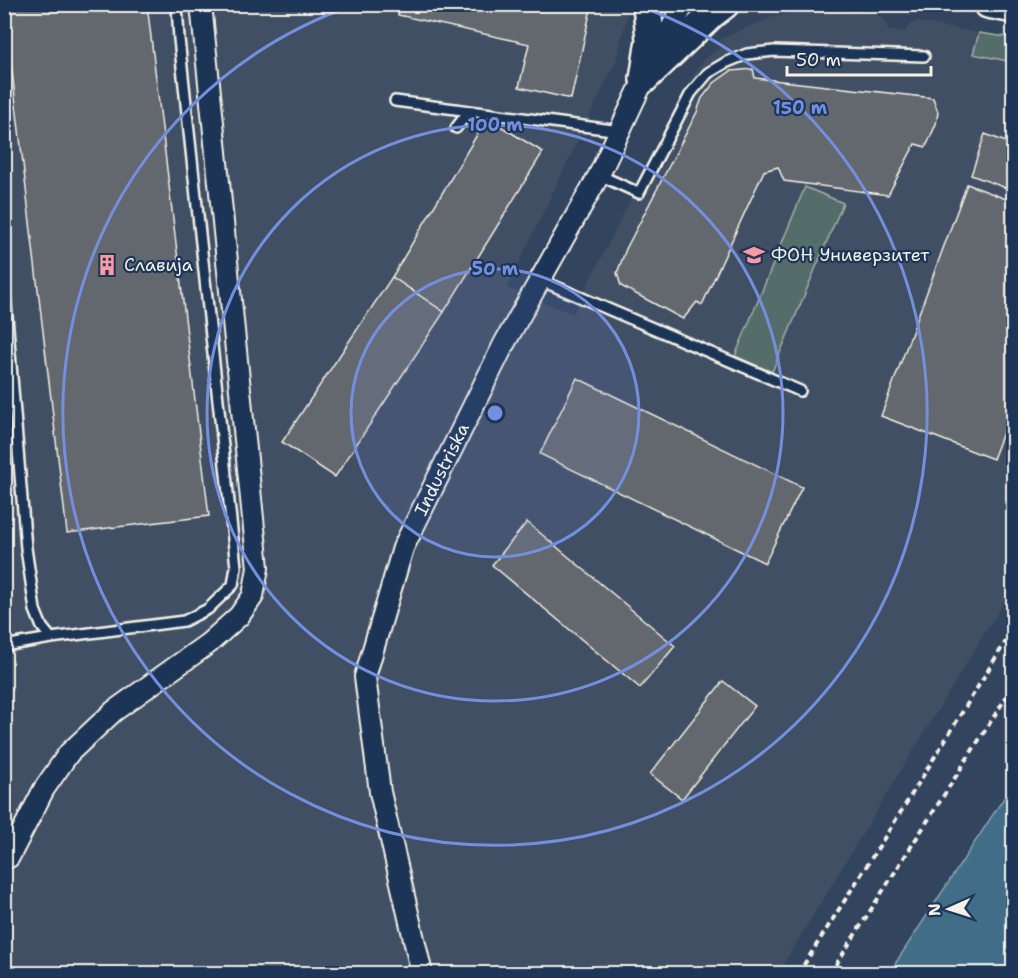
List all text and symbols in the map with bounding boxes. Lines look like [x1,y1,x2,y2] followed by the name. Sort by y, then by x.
[787,39,931,77] scale bar
[796,48,841,72] text: 50 m
[773,96,828,120] text: 150 m
[467,113,523,137] text: 100 m
[742,243,766,267] school or university icon: ФОН Универзитет
[771,243,930,267] place label: ФОН Универзитет
[95,253,119,277] building icon: Славија
[124,253,193,277] place label: Славија
[472,257,519,281] text: 50 m
[485,403,505,423] centre of rings
[409,419,475,520] street label: Industriska
[919,879,979,939] north arrow
[924,903,945,917] text: N

